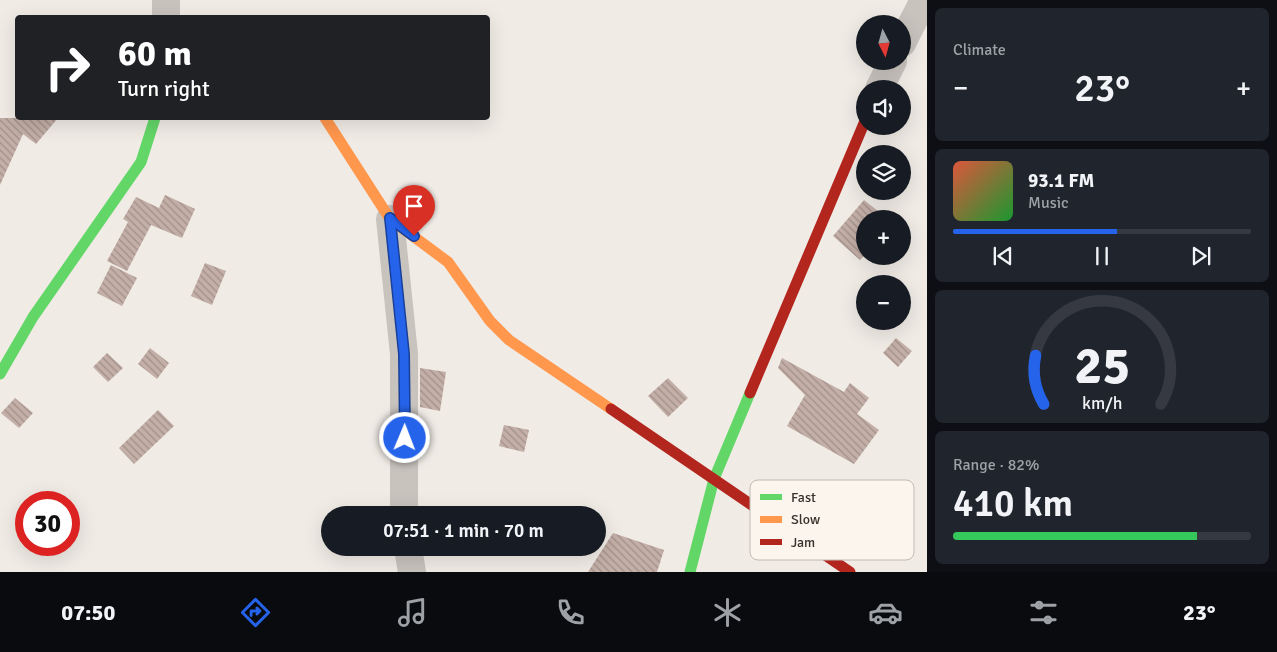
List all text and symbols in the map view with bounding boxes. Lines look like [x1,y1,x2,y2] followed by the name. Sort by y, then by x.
[856,15,911,70] north arrow
[856,15,911,330] map controls
[118,32,192,75] text: 60 m
[35,35,100,100] icon: right
[953,40,1006,60] text: Climate
[1074,65,1130,112] text: 23°
[953,71,968,105] text: −
[1236,71,1251,105] text: +
[118,75,210,102] text: Turn right
[856,80,911,135] button: sound
[856,145,911,200] button: layers
[1028,169,1094,193] text: 93.1 FM
[393,185,435,236] pin
[400,192,428,220] icon: arrive
[1028,193,1069,213] text: Music
[856,210,911,265] button: +
[989,242,1017,270] icon: previous
[1088,242,1116,270] icon: pause
[1187,242,1215,270] icon: next
[856,275,911,330] button: −
[1074,334,1130,398] text: 25
[1082,392,1122,414] text: km/h
[378,411,430,463] position arrow
[953,455,1039,475] text: Range · 82%
[750,480,914,560] legend
[953,480,1073,527] text: 410 km
[791,489,816,506] text: Fast
[15,491,80,556] speed limit sign: 30
[791,511,820,528] text: Slow
[383,519,544,543] text: 07:51 · 1 min · 70 m
[791,534,815,551] text: Jam
[238,595,273,630] icon: directions
[395,595,430,630] icon: music
[553,595,588,630] icon: phone
[710,595,745,630] icon: climate
[868,595,903,630] icon: car
[1026,595,1061,630] icon: filters
[61,599,115,626] text: 07:50
[1183,599,1216,626] text: 23°

